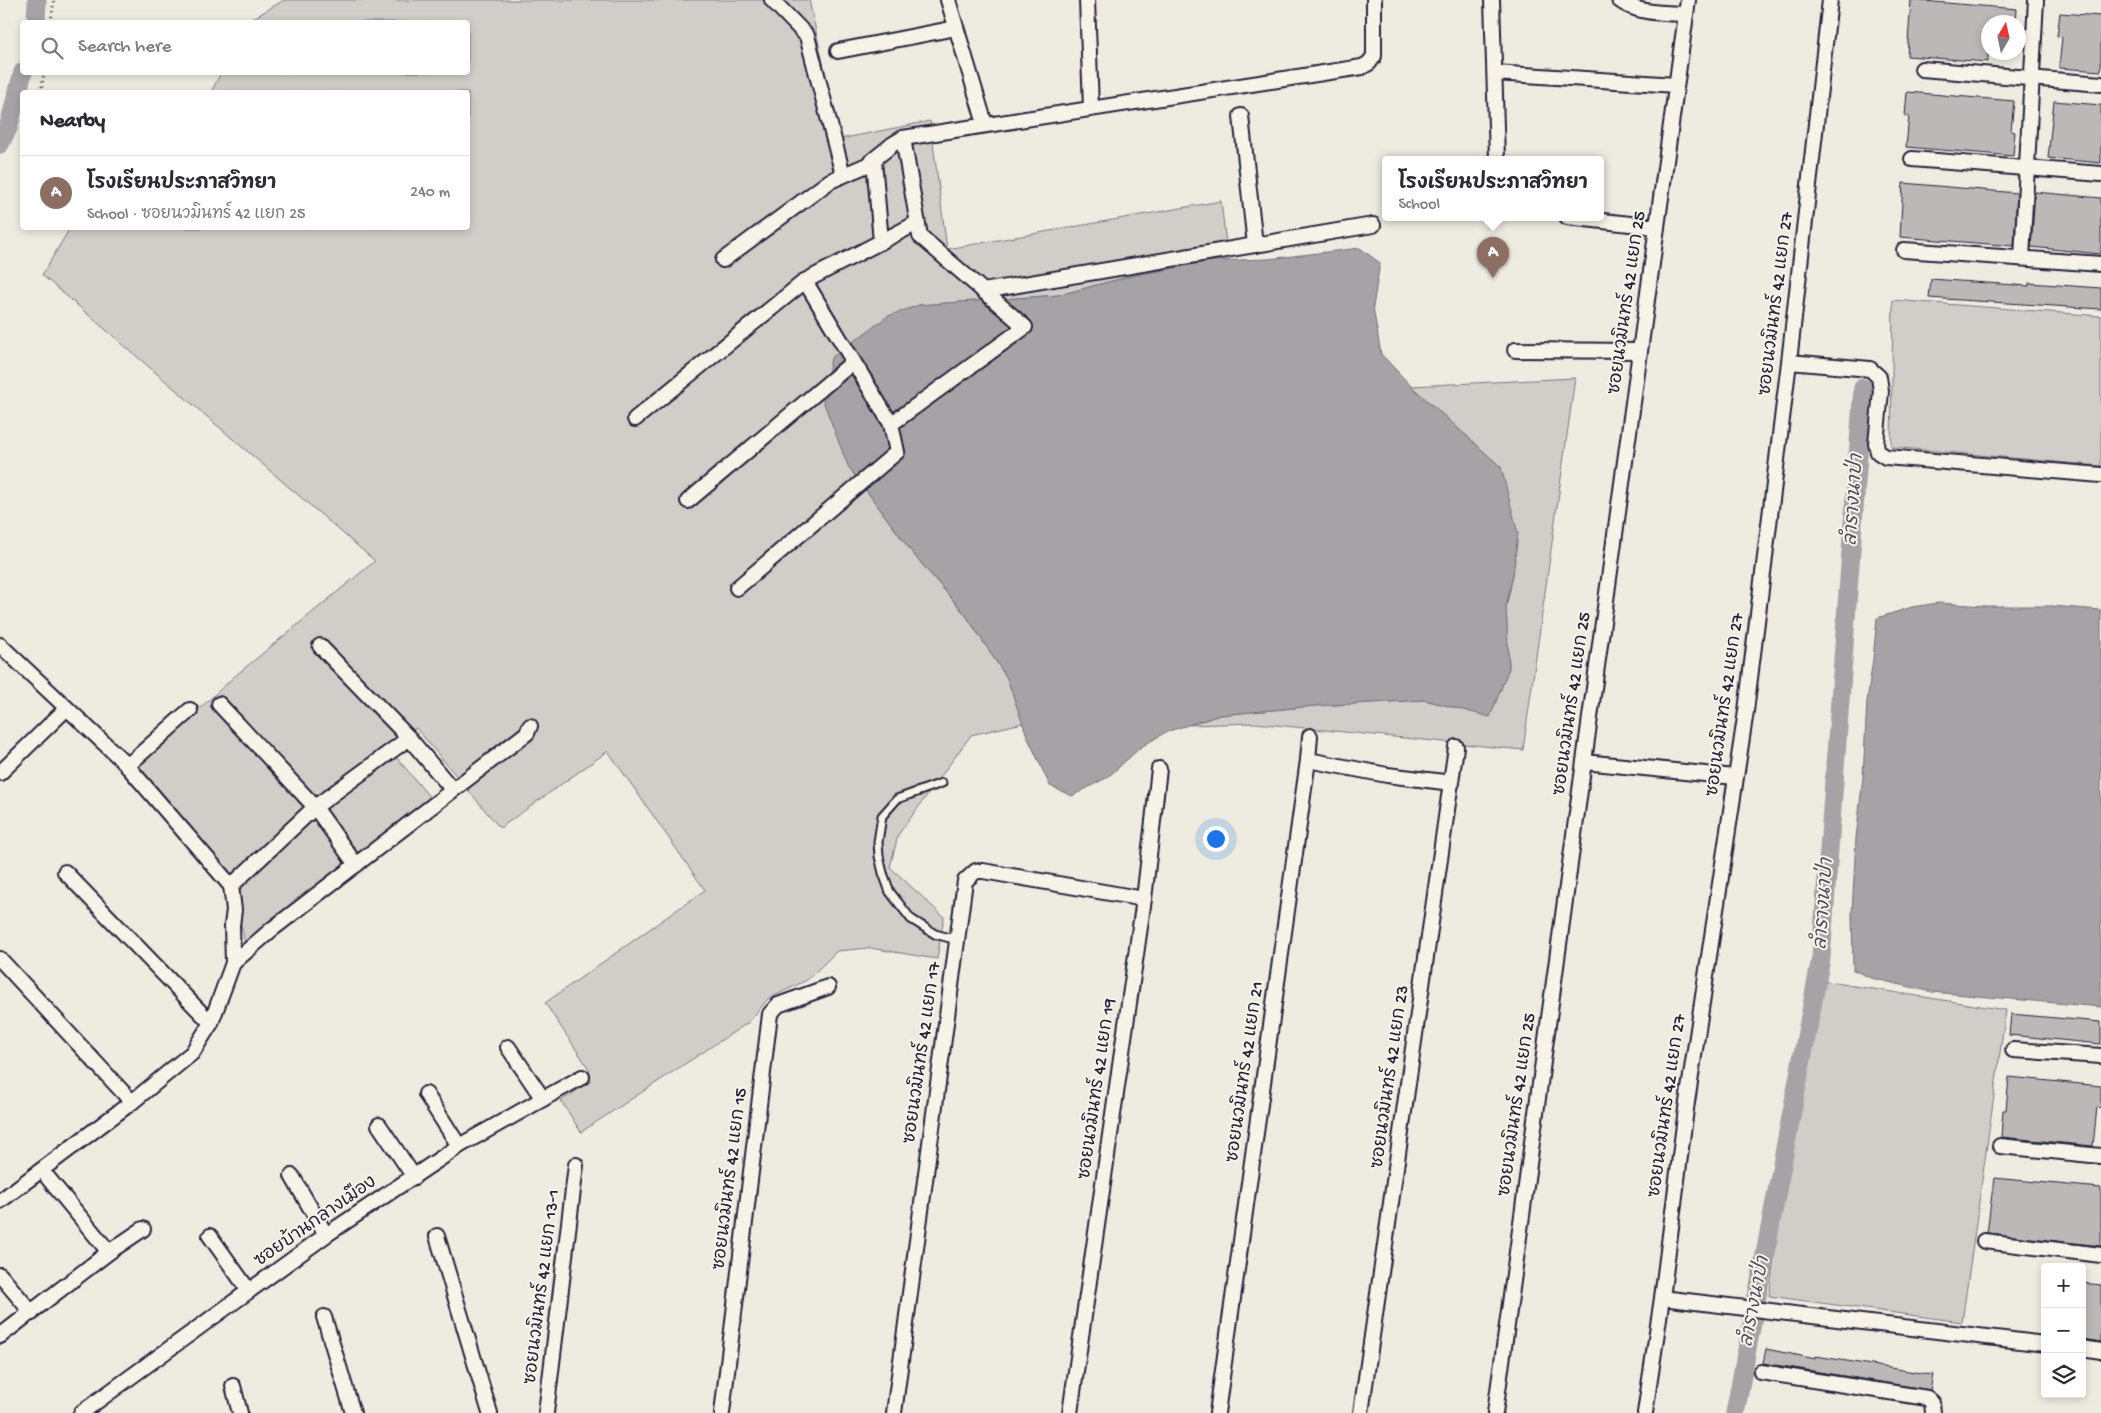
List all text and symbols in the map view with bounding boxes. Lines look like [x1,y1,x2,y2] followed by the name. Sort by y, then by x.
[1981,15,2026,60] north arrow
[20,20,470,75] search box
[38,34,66,62] icon: search
[78,36,172,59] text: Search here
[40,110,105,135] text: Nearby
[1382,156,1604,221] popup
[87,173,276,196] text: โรงเรียนประภาสวิทยา
[1398,173,1588,196] text: โรงเรียนประภาสวิทยา
[51,184,61,203] text: A
[410,184,450,203] text: 240 m
[1398,196,1440,215] text: School
[87,206,305,225] text: School · ซอยนวมินทร์ 42 แยก 25
[1600,209,1651,396] street label: ซอยนวมินทร์ 42 แยก 25
[1750,210,1799,397] street label: ซอยนวมินทร์ 42 แยก 27
[1477,237,1509,278] pin: A
[1837,452,1870,546] water label: ลำรางนาป่า
[1545,610,1596,797] street label: ซอยนวมินทร์ 42 แยก 25
[1698,611,1749,798] street label: ซอยนวมินทร์ 42 แยก 27
[1203,826,1229,852] your location
[1807,856,1840,950] water label: ลำรางนาป่า
[895,960,946,1145] street label: ซอยนวมินทร์ 42 แยก 17
[1218,979,1269,1164] street label: ซอยนวมินทร์ 42 แยก 21
[1363,983,1414,1170] street label: ซอยนวมินทร์ 42 แยก 23
[1070,996,1121,1181] street label: ซอยนวมินทร์ 42 แยก 19
[1490,1011,1541,1198] street label: ซอยนวมินทร์ 42 แยก 25
[1640,1012,1691,1199] street label: ซอยนวมินทร์ 42 แยก 27
[704,1086,753,1271] street label: ซอยนวมินทร์ 42 แยก 15
[249,1169,381,1272] street label: ซอยบ้านกลางเมือง
[516,1188,565,1386] street label: ซอยนวมินทร์ 42 แยก 13-1
[1733,1253,1776,1349] water label: ลำรางนาป่า
[2041,1263,2086,1398] map controls
[2041,1263,2086,1308] button: +
[2041,1308,2086,1353] button: −
[2041,1353,2086,1398] button: layers

